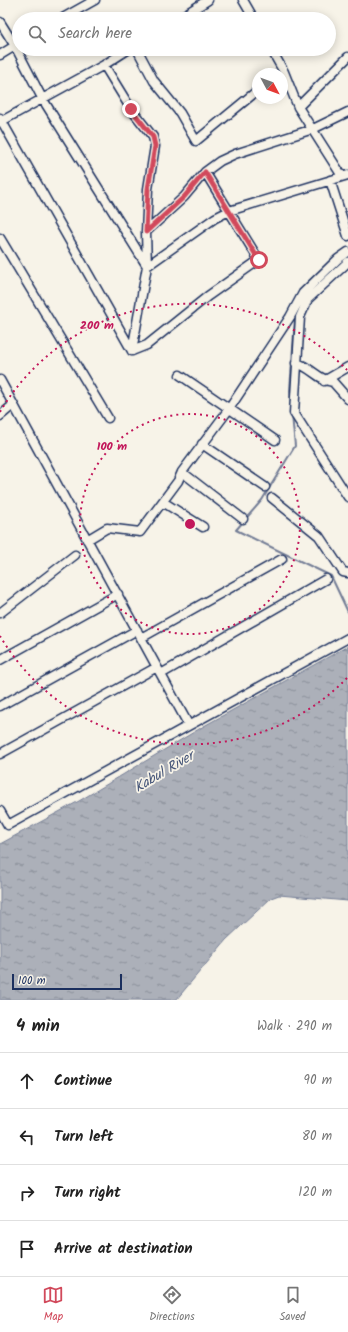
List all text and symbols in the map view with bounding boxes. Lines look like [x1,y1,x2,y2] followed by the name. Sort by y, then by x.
[12,12,336,56] search box
[58,22,132,46] text: Search here
[26,23,48,45] icon: search
[252,68,288,104] north arrow
[122,100,140,118] route end
[250,251,268,269] route start
[80,316,114,335] text: 200 m
[97,437,127,456] text: 100 m
[183,517,197,531] centre of rings
[130,744,201,799] water label: Kabul River
[12,972,122,991] scale bar
[18,972,46,990] text: 100 m
[16,1013,60,1040] text: 4 min
[257,1016,332,1037] text: Walk · 290 m
[54,1069,112,1093] text: Continue
[16,1070,38,1092] icon: ahead
[304,1070,332,1091] text: 90 m
[54,1125,114,1149] text: Turn left
[16,1126,38,1148] icon: left
[302,1126,332,1147] text: 80 m
[54,1181,121,1205] text: Turn right
[16,1182,38,1204] icon: right
[298,1182,332,1203] text: 120 m
[54,1237,193,1261] text: Arrive at destination
[16,1238,38,1260] icon: arrive
[42,1284,64,1326] tab: Map
[149,1284,195,1326] tab: Directions
[280,1284,306,1326] tab: Saved

